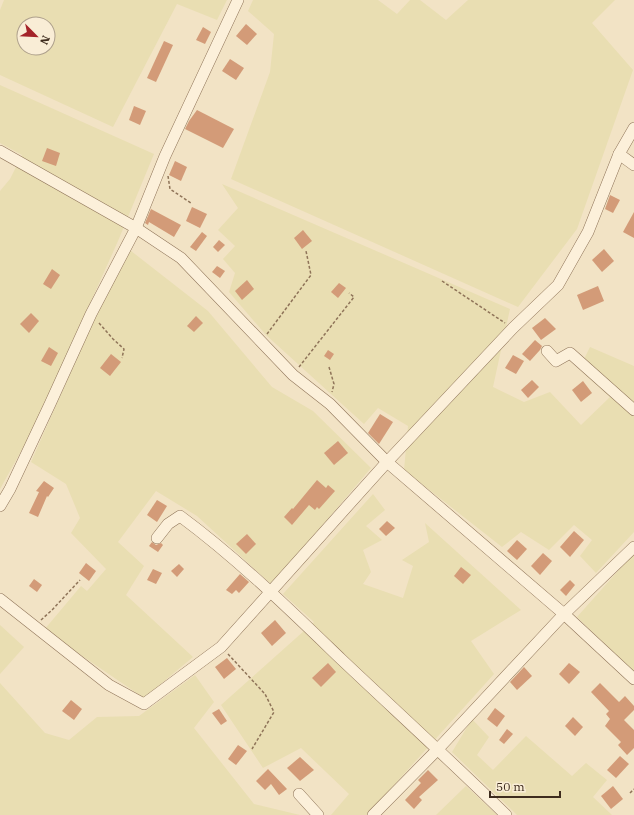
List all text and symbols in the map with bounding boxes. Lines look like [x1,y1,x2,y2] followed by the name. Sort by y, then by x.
[16,16,56,56] north arrow
[37,33,53,47] text: N
[490,773,560,799] scale bar
[496,779,525,794] text: 50 m

